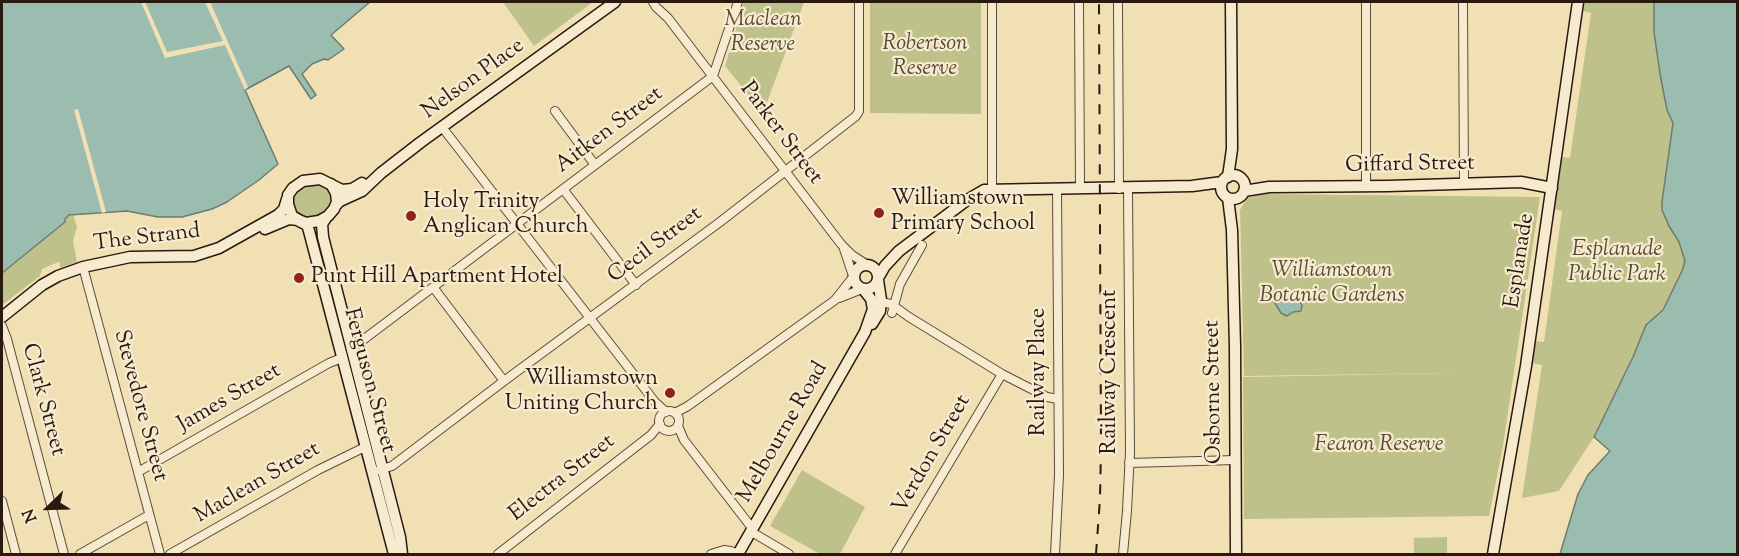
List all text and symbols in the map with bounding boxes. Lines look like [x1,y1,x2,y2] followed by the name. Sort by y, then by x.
[724,8,802,60] park label: Maclean Reserve
[882,32,968,84] park label: Robertson Reserve
[418,34,530,126] street label: Nelson Place
[733,77,827,191] street label: Parker Street
[551,82,669,180] street label: Aitken Street
[1345,152,1475,180] street label: Giffard Street
[891,187,1035,238] place label: Williamstown Primary School
[423,190,589,242] place label: Holy Trinity Anglican Church
[604,202,708,290] street label: Cecil Street
[872,206,886,220] marker: Williamstown Primary School
[404,209,418,223] marker: Holy Trinity Anglican Church
[1500,212,1542,310] street label: Esplanade
[92,219,202,259] street label: The Strand
[1568,238,1666,290] park label: Esplanade Public Park
[1259,259,1405,310] park label: Williamstown Botanic Gardens
[311,265,563,291] place label: Punt Hill Apartment Hotel
[292,271,306,285] marker: Punt Hill Apartment Hotel
[1098,289,1124,455] street label: Railway Crescent
[336,306,400,456] street label: Ferguson Street
[1027,308,1053,436] street label: Railway Place
[1201,320,1229,464] street label: Osborne Street
[106,327,172,485] street label: Stevedore Street
[14,341,70,459] street label: Clark Street
[733,358,835,508] street label: Melbourne Road
[174,359,286,439] street label: James Street
[505,367,658,418] place label: Williamstown Uniting Church
[663,386,677,400] marker: Williamstown Uniting Church
[888,391,978,519] street label: Verdon Street
[505,430,621,528] street label: Electra Street
[1314,433,1444,459] park label: Fearon Reserve
[190,437,326,531] street label: Maclean Street
[18,478,78,538] north arrow
[18,505,44,526] text: N

